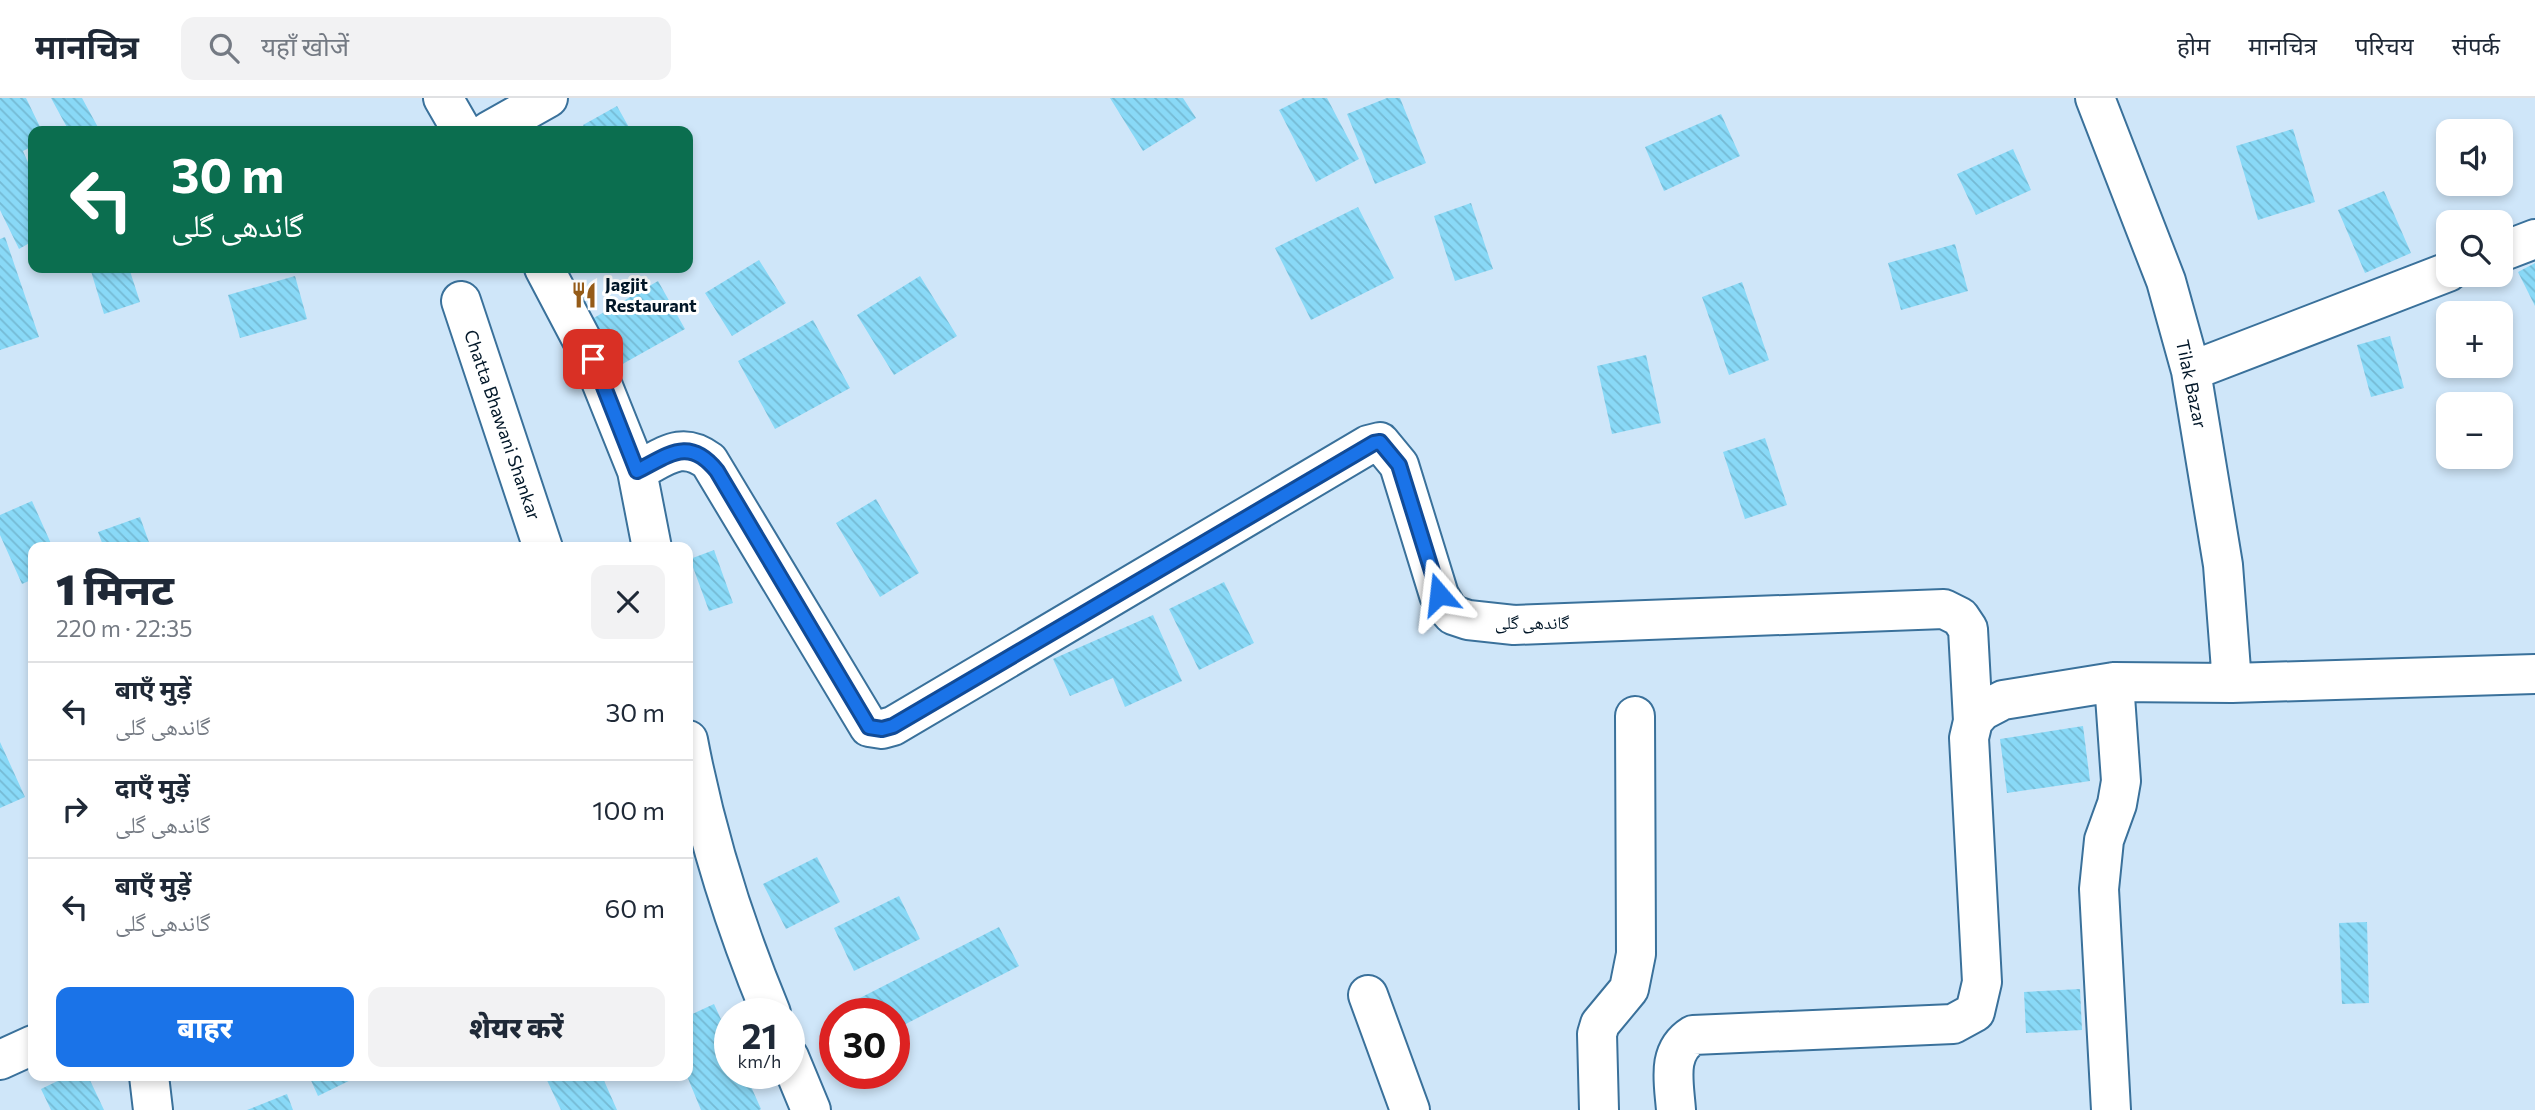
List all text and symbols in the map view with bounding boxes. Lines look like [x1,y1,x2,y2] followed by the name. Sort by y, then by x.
[181,17,671,80] search box
[35,25,139,66] text: मानचित्र
[205,29,243,67] icon: search
[261,30,349,61] text: यहाँ खोजें
[2177,31,2210,60] text: होम
[2248,31,2317,60] text: मानचित्र
[2355,31,2414,60] text: परिचय
[2452,31,2500,60] text: संपर्क
[2436,119,2513,469] map controls
[2436,119,2513,196] button: sound
[171,143,284,203] text: 30 m
[56,154,147,245] icon: left
[171,204,304,244] text: گاندھی گلی
[2436,210,2513,287] button: search
[605,273,697,316] place label: Jagjit Restaurant
[569,280,599,310] restaurant icon: Jagjit Restaurant
[2436,301,2513,378] button: +
[460,327,546,523] street label: Chatta Bhawani Shankar
[563,329,623,389] pin
[2172,338,2212,430] street label: Tilak Bazar
[574,340,612,378] icon: arrive
[2436,392,2513,469] button: −
[1402,557,1476,631] position arrow
[56,562,174,614] text: 1 मिनट
[591,565,665,639] button: close
[1495,611,1570,634] street label: گاندھی گلی
[56,614,192,642] text: 220 m · 22:35
[115,673,191,704] text: बाएँ मुड़ें
[56,692,94,730] icon: left
[606,696,665,727] text: 30 m
[115,712,210,740] text: گاندھی گلی
[115,771,190,802] text: दाएँ मुड़ें
[56,790,94,828] icon: right
[592,794,665,825] text: 100 m
[115,810,210,838] text: گاندھی گلی
[115,869,191,900] text: बाएँ मुड़ें
[56,888,94,926] icon: left
[605,892,665,923] text: 60 m
[115,908,210,936] text: گاندھی گلی
[56,987,354,1067] button: बाहर
[368,987,665,1067] button: शेयर करें
[819,998,910,1089] speed limit sign: 30
[742,1013,777,1056] text: 21
[738,1050,781,1072] text: km/h

